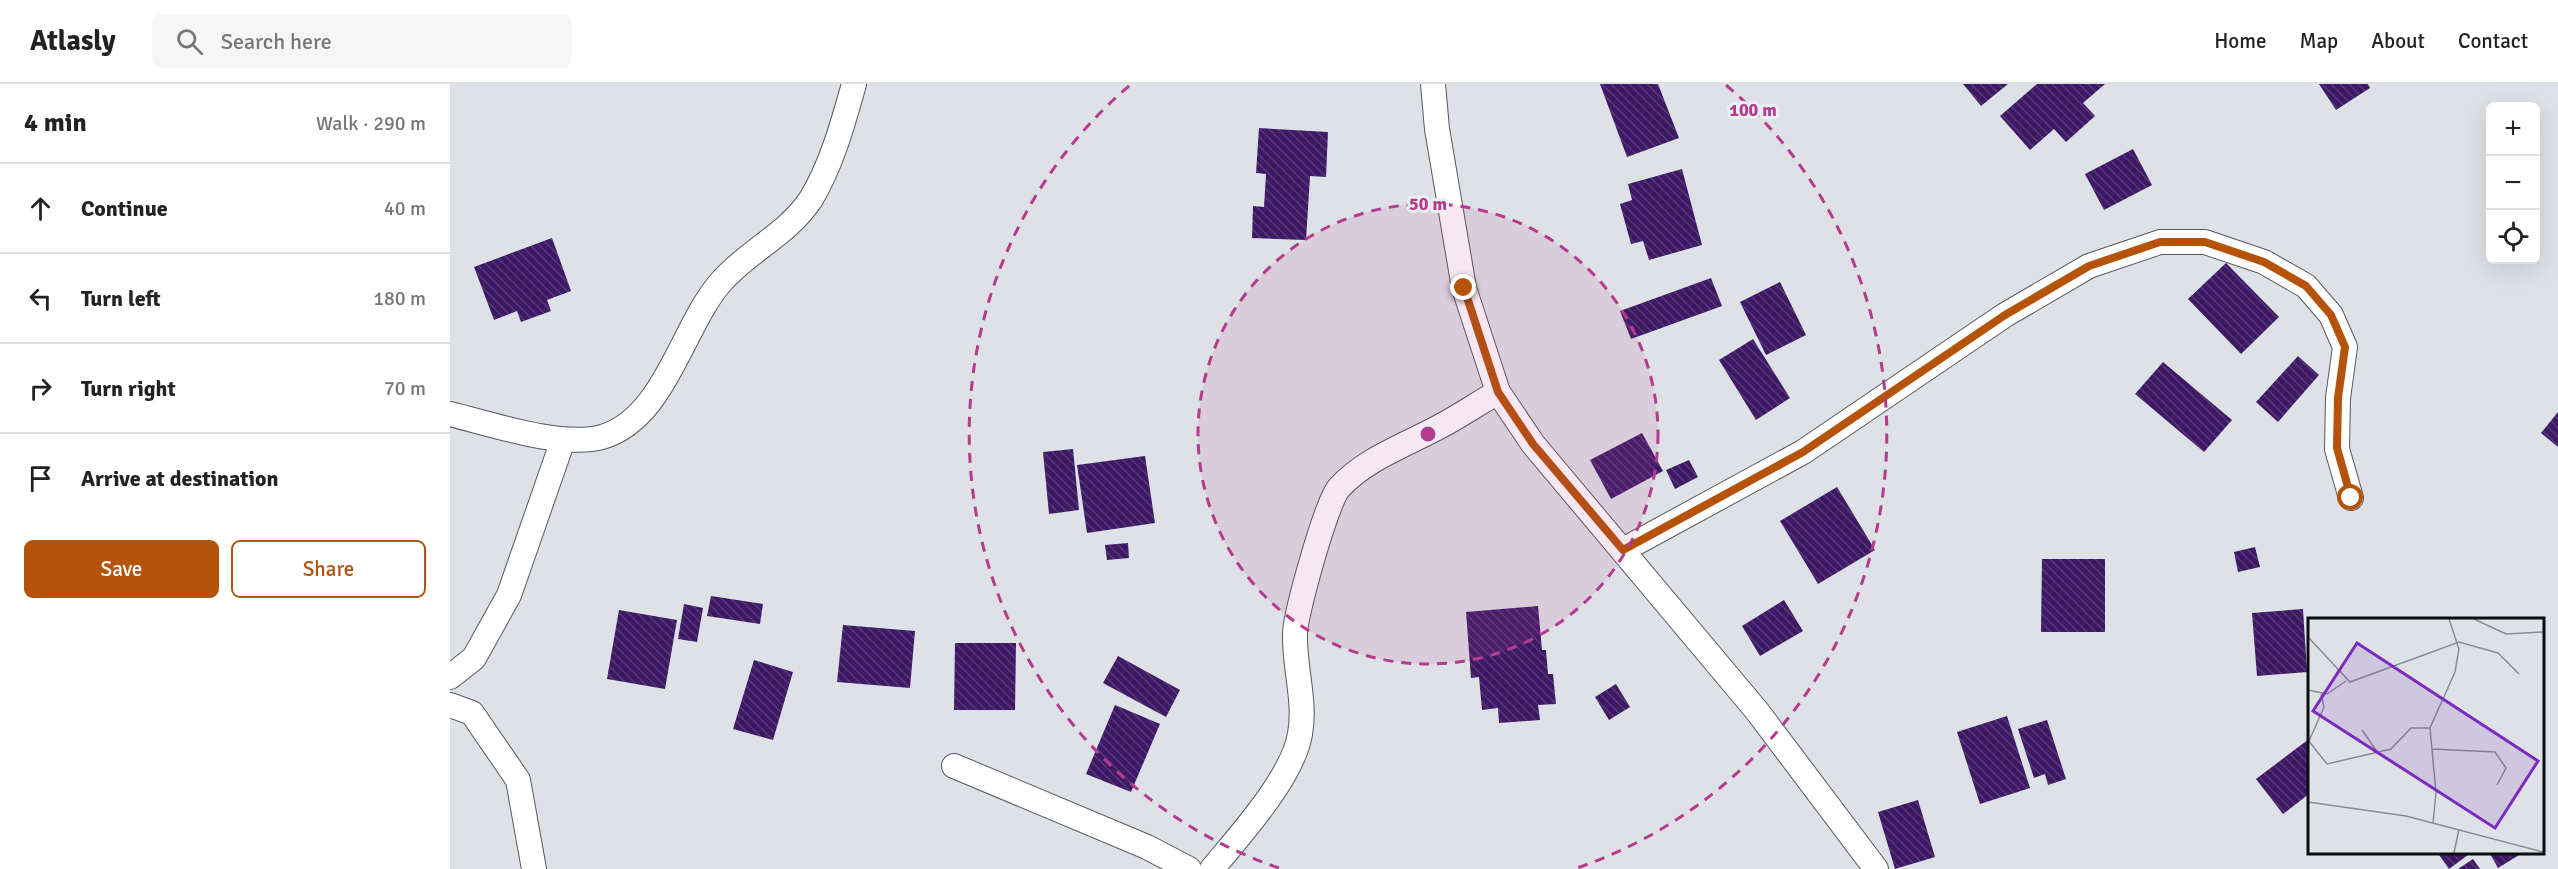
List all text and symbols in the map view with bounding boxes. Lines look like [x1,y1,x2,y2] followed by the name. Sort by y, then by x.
[152,14,572,68] search box
[30,24,116,58] text: Atlasly
[173,25,206,58] icon: search
[221,28,332,55] text: Search here
[2214,28,2267,54] text: Home
[2300,28,2338,54] text: Map
[2371,28,2425,54] text: About
[2458,28,2528,54] text: Contact
[1729,99,1777,121] text: 100 m
[2486,102,2540,264] map controls
[2486,102,2540,156] button: +
[24,107,87,139] text: 4 min
[316,111,426,136] text: Walk · 290 m
[2486,156,2540,210] button: −
[24,192,57,225] icon: ahead
[1409,193,1447,215] text: 50 m
[81,195,168,222] text: Continue
[384,196,426,221] text: 40 m
[2486,210,2540,264] button: locate
[1450,274,1476,300] route end
[24,282,57,315] icon: left
[81,285,161,312] text: Turn left
[373,286,426,311] text: 180 m
[24,372,57,405] icon: right
[81,375,176,402] text: Turn right
[384,376,426,401] text: 70 m
[1418,424,1438,444] centre of rings
[24,462,57,495] icon: arrive
[81,465,278,492] text: Arrive at destination
[2337,484,2363,510] route start
[24,540,219,598] button: Save
[231,540,426,598] button: Share
[2308,618,2543,854] inset map

